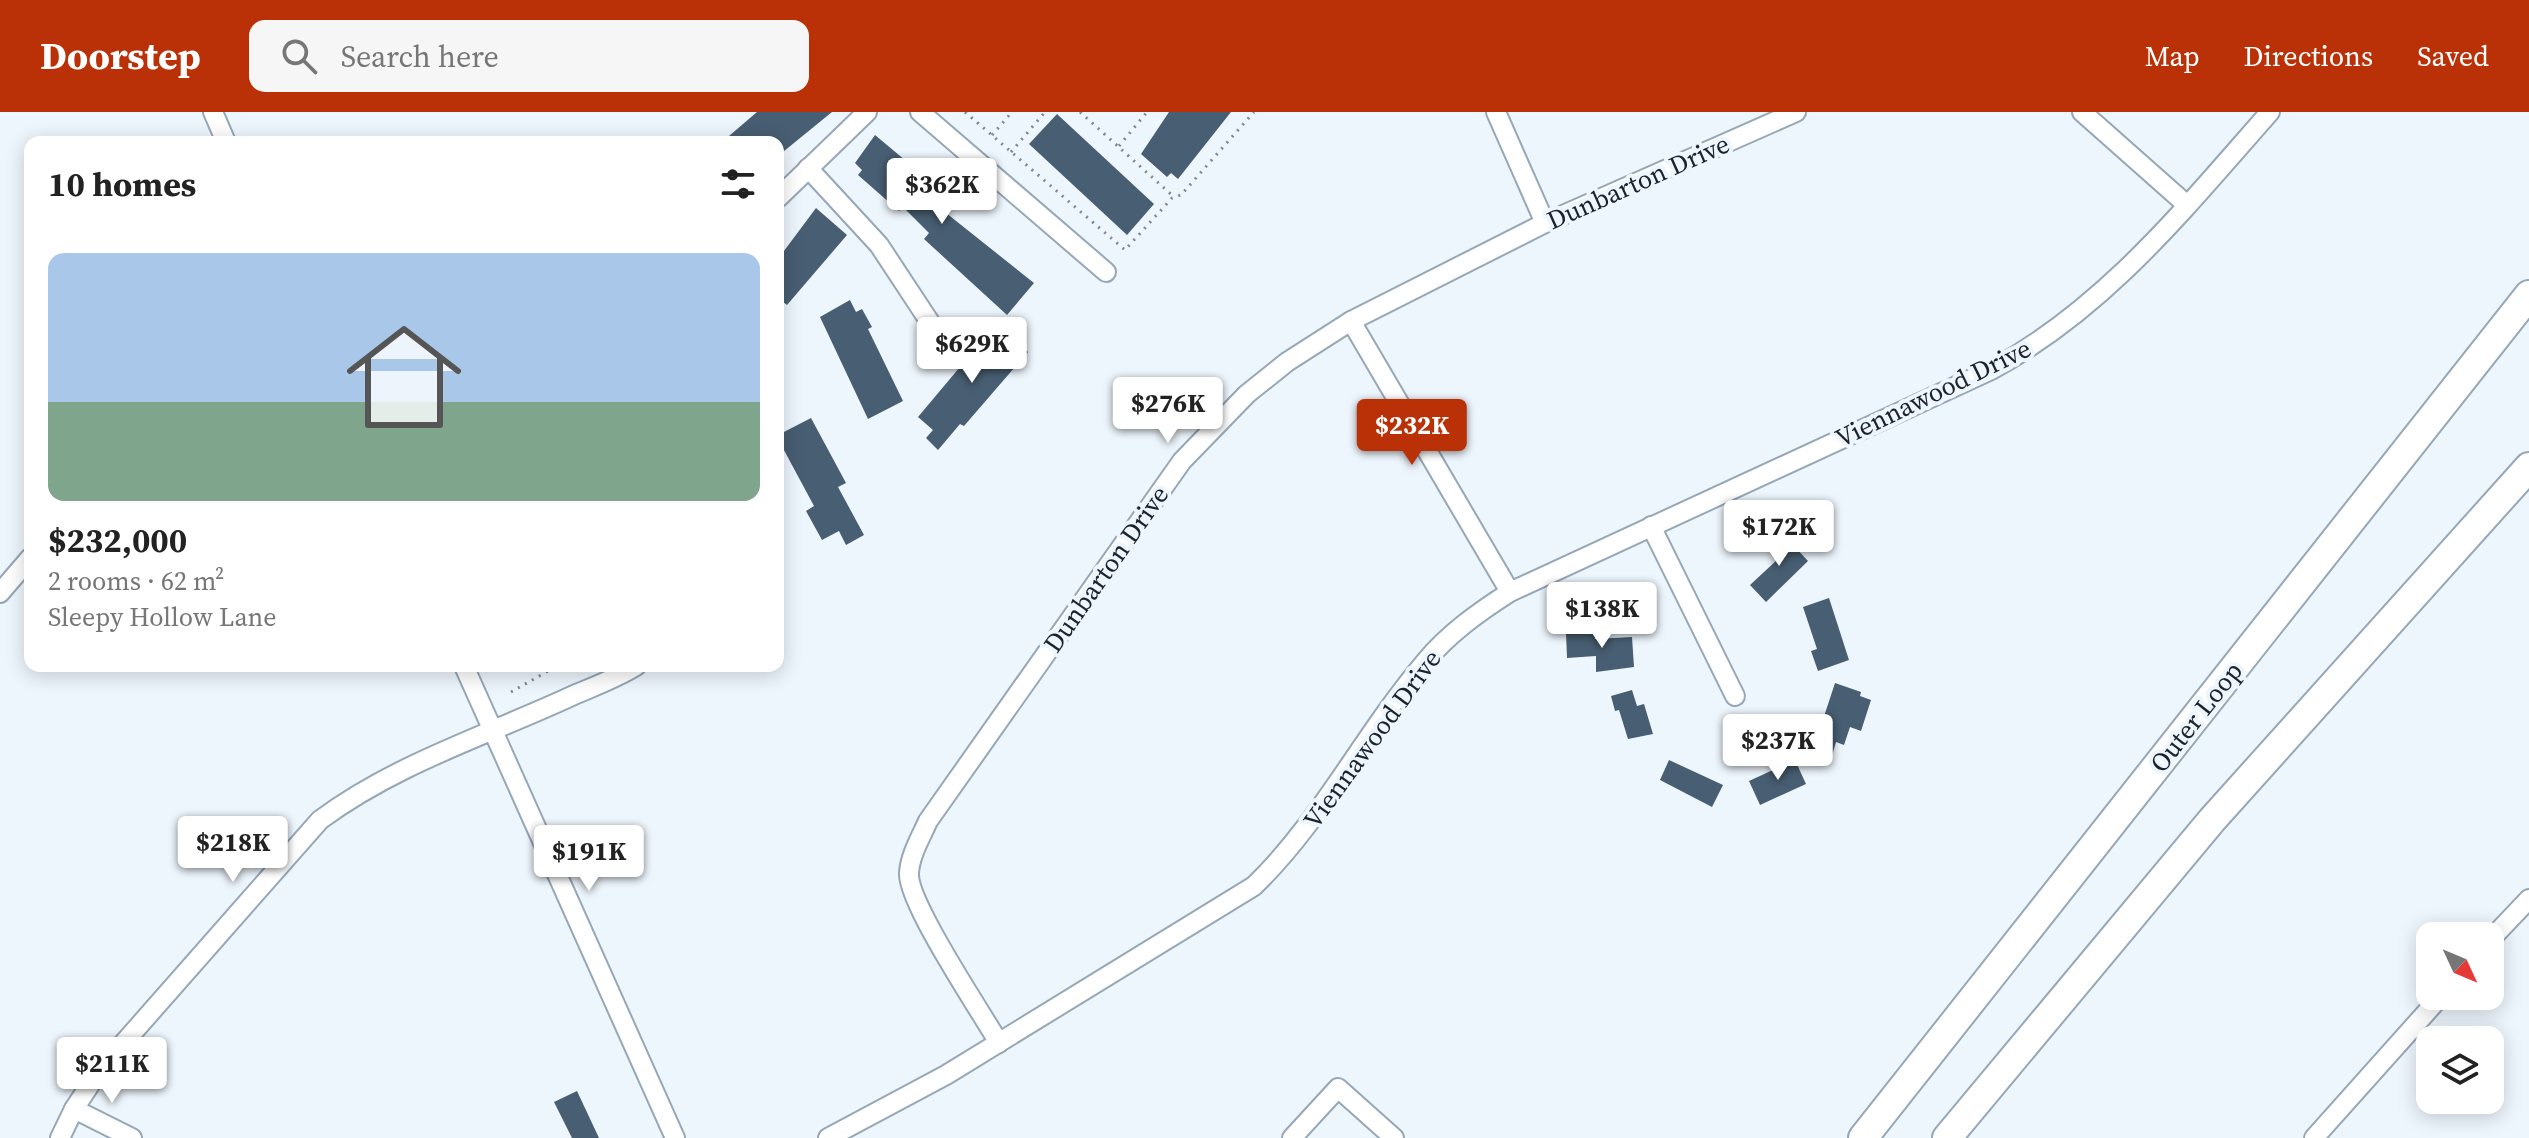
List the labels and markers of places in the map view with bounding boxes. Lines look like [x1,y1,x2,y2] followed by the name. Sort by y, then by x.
[886,158,998,226] pin: $362K
[916,317,1028,385] pin: $629K
[1112,377,1224,445] pin: $276K
[1356,399,1468,467] pin: $232K
[1723,500,1835,568] pin: $172K
[1546,582,1658,650] pin: $138K
[1722,714,1834,782] pin: $237K
[177,816,289,884] pin: $218K
[533,825,645,893] pin: $191K
[56,1037,168,1105] pin: $211K

